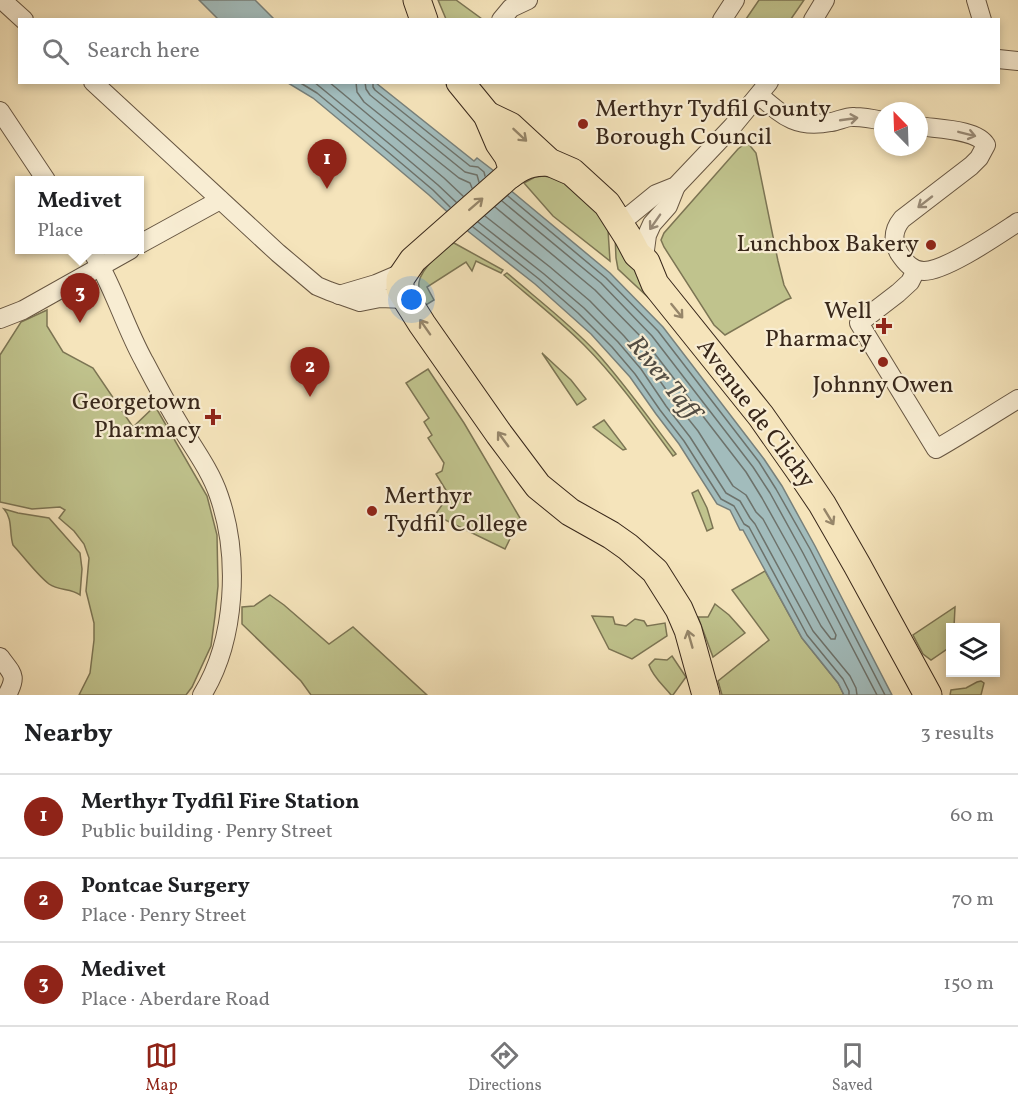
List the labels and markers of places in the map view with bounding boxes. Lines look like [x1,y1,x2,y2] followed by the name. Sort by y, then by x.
[595,93,831,155] place label: Merthyr Tydfil County Borough Council
[576,117,590,131] marker: Merthyr Tydfil County Borough Council
[308,140,346,189] pin: 1
[737,228,919,262] place label: Lunchbox Bakery
[924,238,938,252] marker: Lunchbox Bakery
[60,274,100,323] pin: 3
[765,295,872,357] place label: Well Pharmacy
[877,319,891,333] marker: Well Pharmacy
[290,348,330,397] pin: 2
[876,355,890,369] marker: Johnny Owen
[812,369,954,403] place label: Johnny Owen
[72,386,201,448] place label: Georgetown Pharmacy
[206,410,220,424] marker: Georgetown Pharmacy
[384,480,528,542] place label: Merthyr Tydfil College
[365,504,379,518] marker: Merthyr Tydfil College

